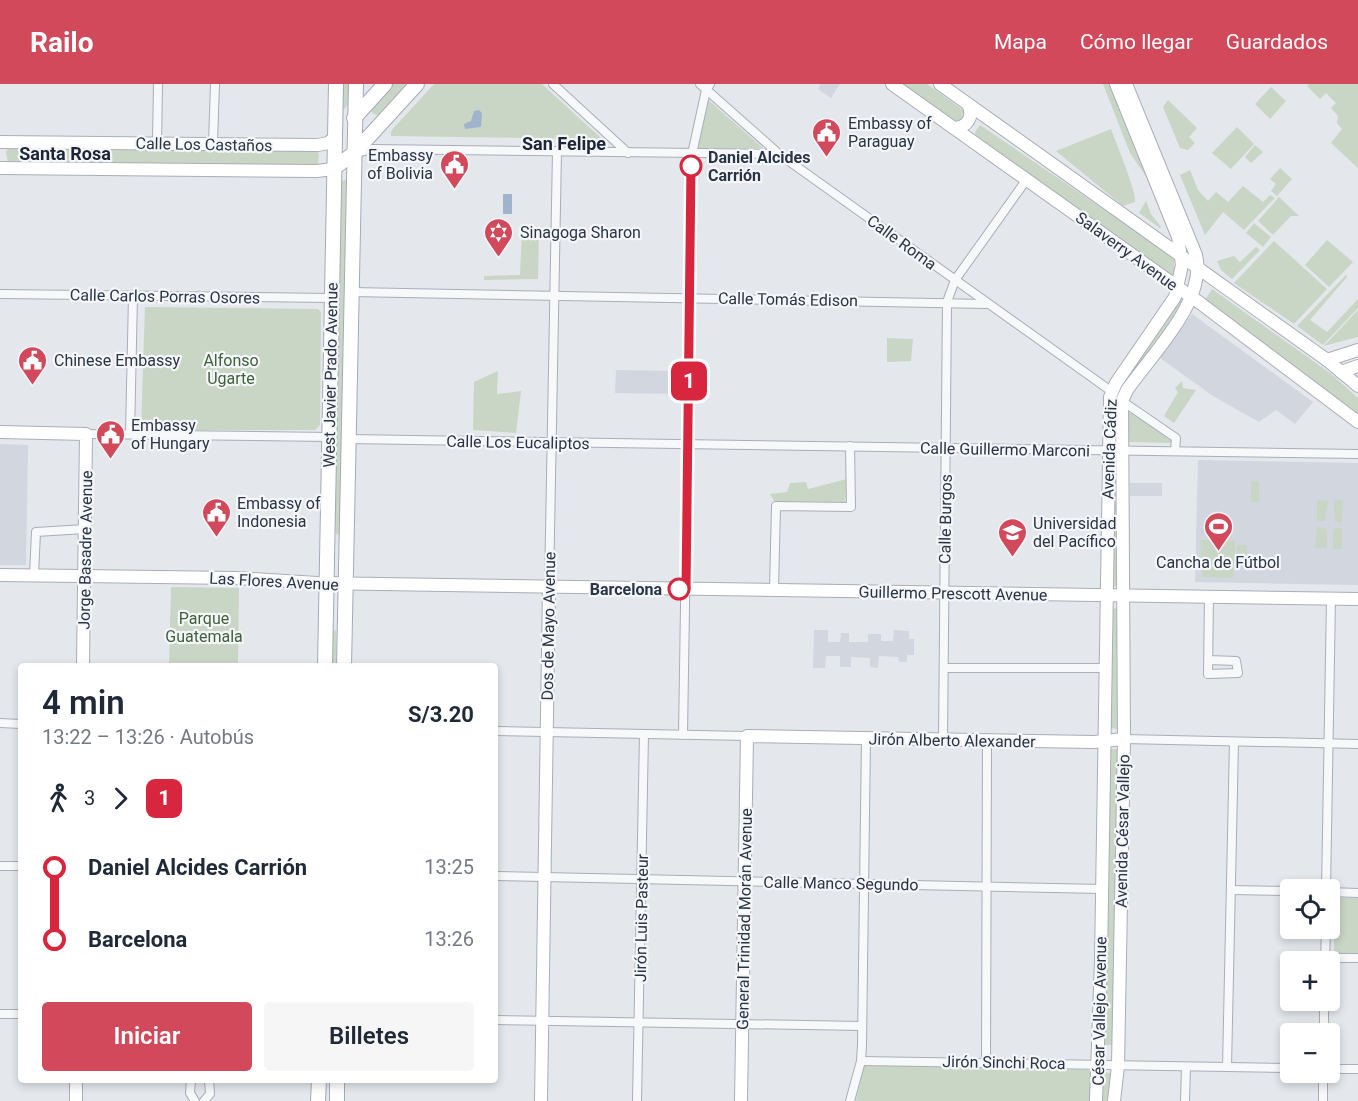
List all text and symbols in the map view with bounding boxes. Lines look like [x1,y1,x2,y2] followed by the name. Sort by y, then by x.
[30,26,94,59] text: Railo
[994,30,1047,54] text: Mapa
[1080,30,1193,54] text: Cómo llegar
[1226,30,1328,54] text: Guardados
[848,114,932,151] place label: Embassy of Paraguay
[811,116,843,158] public building icon: Embassy of Paraguay
[522,133,606,154] district label: San Felipe
[135,134,273,155] street label: Calle Los Castaños
[19,143,111,164] district label: Santa Rosa
[367,146,433,183] place label: Embassy of Bolivia
[438,148,470,190] public building icon: Embassy of Bolivia
[708,148,810,185] place label: Daniel Alcides Carrión
[680,155,702,177] marker: Daniel Alcides Carrión
[1072,208,1182,295] street label: Salaverry Avenue
[863,211,940,274] street label: Calle Roma
[483,216,515,258] synagogue icon: Sinagoga Sharon
[520,223,641,242] place label: Sinagoga Sharon
[319,282,342,468] street label: West Javier Prado Avenue
[70,285,260,308] street label: Calle Carlos Porras Osores
[718,289,858,310] street label: Calle Tomás Edison
[17,344,49,386] public building icon: Chinese Embassy
[54,351,180,370] place label: Chinese Embassy
[203,351,259,388] park label: Alfonso Ugarte
[670,362,708,400] line badge: 1
[683,369,695,393] text: 1
[1098,398,1121,500] street label: Avenida Cádiz
[131,416,210,453] place label: Embassy of Hungary
[94,418,126,460] public building icon: Embassy of Hungary
[446,432,590,453] street label: Calle Los Eucaliptos
[920,439,1090,460] street label: Calle Guillermo Marconi
[75,470,96,630] street label: Jorge Basadre Avenue
[935,474,956,564] street label: Calle Burgos
[237,494,321,531] place label: Embassy of Indonesia
[200,496,232,538] public building icon: Embassy of Indonesia
[1202,510,1234,552] sports icon: Cancha de Fútbol
[1033,514,1117,551] place label: Universidad del Pacífico
[996,516,1028,558] school or university icon: Universidad del Pacífico
[538,551,559,701] street label: Dos de Mayo Avenue
[1156,553,1280,572] place label: Cancha de Fútbol
[209,569,339,594] street label: Las Flores Avenue
[668,578,690,600] marker: Barcelona
[590,580,662,599] place label: Barcelona
[858,582,1048,605] street label: Guillermo Prescott Avenue
[165,609,243,646] park label: Parque Guatemala
[42,683,125,722] text: 4 min
[408,702,474,727] text: S/3.20
[42,725,254,749] text: 13:22 – 13:26 · Autobús
[868,730,1036,751] street label: Jirón Alberto Alexander
[1112,754,1133,908] street label: Avenida César Vallejo
[42,782,75,815] icon: walk
[104,782,137,815] icon: forward
[84,786,95,810] text: 3
[158,786,170,810] text: 1
[733,808,756,1030] street label: General Trinidad Morán Avenue
[631,853,652,982] street label: Jirón Luis Pasteur
[88,855,307,880] text: Daniel Alcides Carrión
[424,855,474,879] text: 13:25
[763,873,919,894] street label: Calle Manco Segundo
[1280,879,1340,1083] map controls
[1280,879,1340,939] button: locate
[88,927,187,952] text: Barcelona
[424,927,474,951] text: 13:26
[1089,936,1110,1086] street label: César Vallejo Avenue
[1280,951,1340,1011] button: +
[42,1002,252,1071] button: Iniciar
[264,1002,474,1071] button: Billetes
[1280,1023,1340,1083] button: −
[942,1052,1066,1073] street label: Jirón Sinchi Roca

